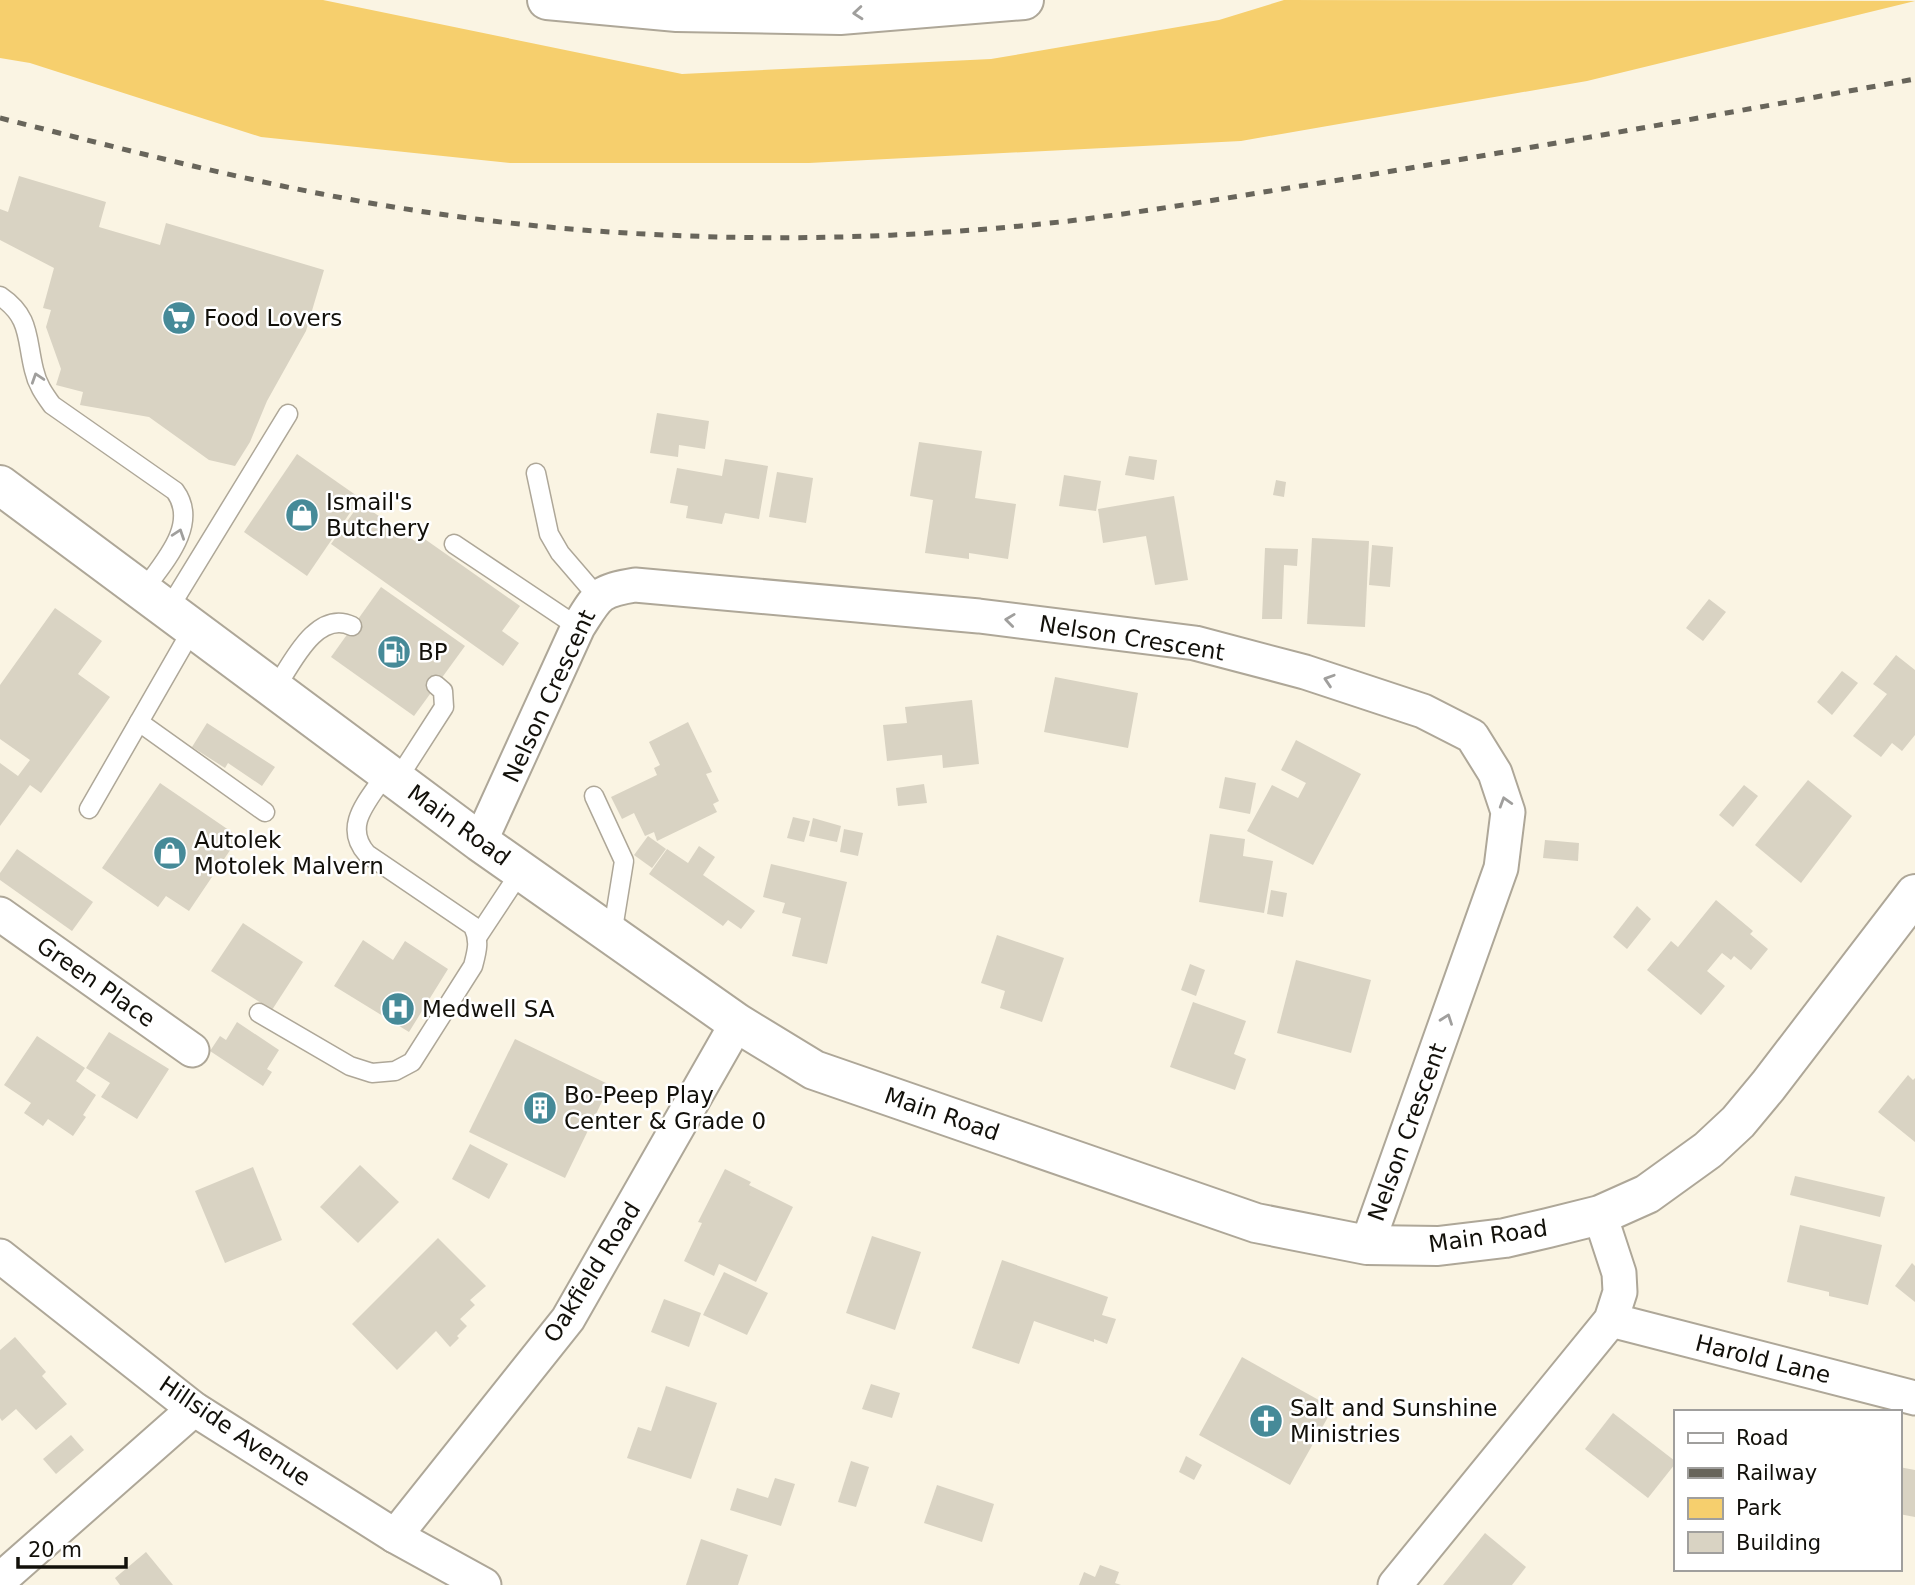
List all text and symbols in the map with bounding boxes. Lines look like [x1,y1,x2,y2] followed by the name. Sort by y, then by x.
[852,5,863,20] one-way arrow
[160,299,198,337] supermarket icon: Food Lovers
[204,305,342,331] place label: Food Lovers
[30,372,45,384] one-way arrow
[326,489,430,541] place label: Ismail's Butchery
[283,496,321,534] shop icon: Ismail's Butchery
[171,528,185,540] one-way arrow
[498,606,600,786] street label: Nelson Crescent
[1038,611,1226,665] street label: Nelson Crescent
[1004,612,1016,627] one-way arrow
[375,633,413,671] fuel station icon: BP
[418,639,448,665] place label: BP
[1324,674,1336,688] one-way arrow
[403,779,515,871] street label: Main Road
[1498,796,1513,808] one-way arrow
[194,827,384,879] place label: Autolek Motolek Malvern
[151,834,189,872] shop icon: Autolek Motolek Malvern
[32,932,160,1032] street label: Green Place
[379,990,417,1028] hospital icon: Medwell SA
[422,996,555,1022] place label: Medwell SA
[1439,1013,1453,1025] one-way arrow
[1363,1040,1451,1224] street label: Nelson Crescent
[564,1082,766,1134] place label: Bo-Peep Play Center & Grade 0
[881,1082,1003,1146] street label: Main Road
[521,1089,559,1127] building icon: Bo-Peep Play Center & Grade 0
[539,1197,645,1347] street label: Oakfield Road
[1427,1215,1549,1257] street label: Main Road
[1693,1330,1833,1388] street label: Harold Lane
[155,1371,315,1491] street label: Hillside Avenue
[1290,1395,1497,1447] place label: Salt and Sunshine Ministries
[1247,1402,1285,1440] church icon: Salt and Sunshine Ministries
[1674,1410,1901,1571] legend
[1736,1426,1789,1450] text: Road
[1736,1461,1817,1485] text: Railway
[1736,1496,1782,1520] text: Park
[18,1526,126,1570] scale bar
[1736,1531,1821,1555] text: Building
[28,1538,82,1562] text: 20 m

